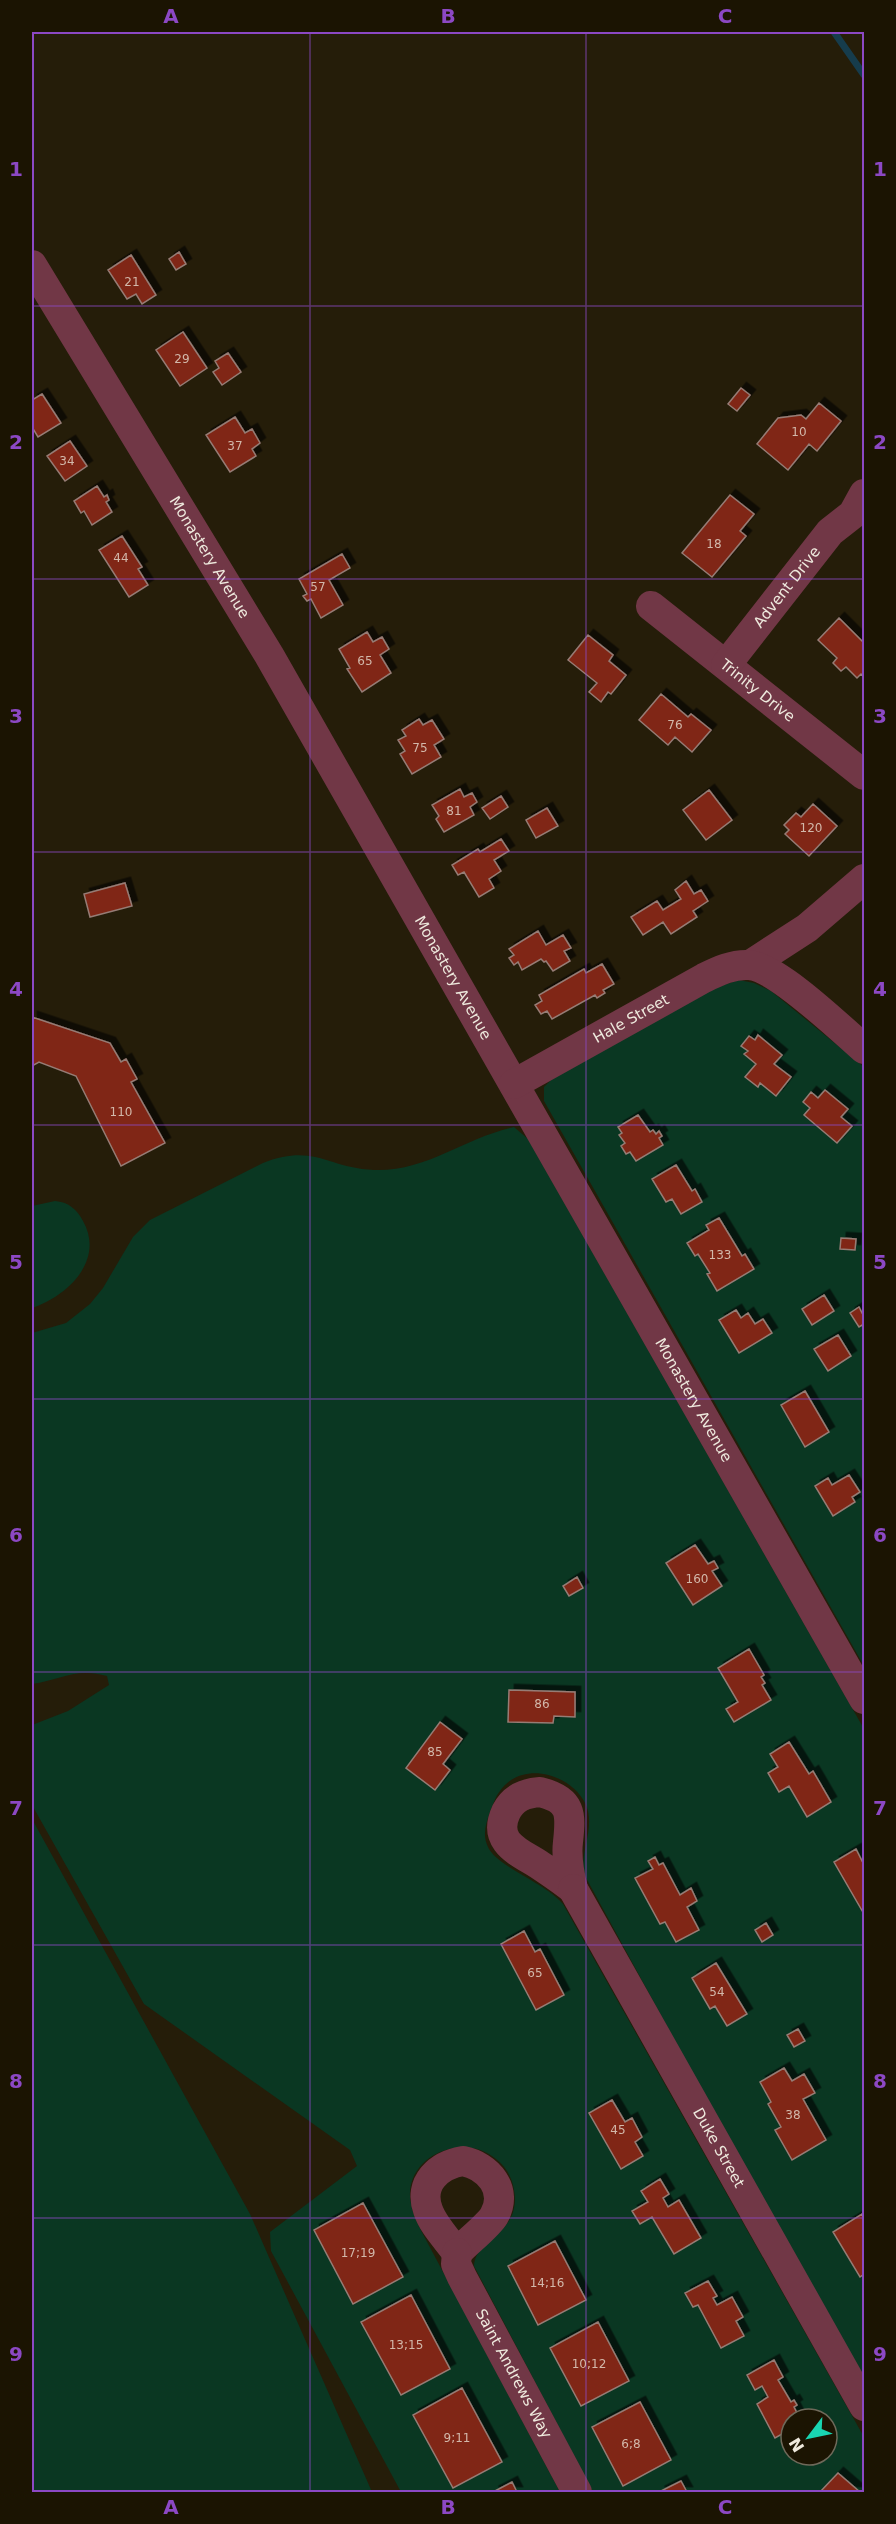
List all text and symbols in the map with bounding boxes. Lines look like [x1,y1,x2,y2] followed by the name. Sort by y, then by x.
[163,4,179,28] text: A
[440,4,456,28] text: B
[718,4,732,28] text: C
[9,157,23,181] text: 1
[873,157,887,181] text: 1
[124,275,140,289] house number: 21
[174,352,190,366] house number: 29
[791,425,807,439] house number: 10
[9,430,23,454] text: 2
[873,430,887,454] text: 2
[227,439,243,453] house number: 37
[59,454,75,468] house number: 34
[166,493,254,622] street label: Monastery Avenue
[706,537,722,551] house number: 18
[750,543,824,631] street label: Advent Drive
[113,551,129,565] house number: 44
[310,580,326,594] house number: 57
[357,654,373,668] house number: 65
[716,655,799,726] street label: Trinity Drive
[9,704,23,728] text: 3
[873,704,887,728] text: 3
[667,718,683,732] house number: 76
[412,741,428,755] house number: 75
[446,804,462,818] house number: 81
[800,821,822,835] house number: 120
[411,913,495,1043] street label: Monastery Avenue
[9,977,23,1001] text: 4
[873,977,887,1001] text: 4
[590,990,672,1047] street label: Hale Street
[110,1105,132,1119] house number: 110
[709,1248,731,1262] house number: 133
[9,1250,23,1274] text: 5
[873,1250,887,1274] text: 5
[651,1335,736,1465] street label: Monastery Avenue
[9,1523,23,1547] text: 6
[873,1523,887,1547] text: 6
[686,1572,708,1586] house number: 160
[534,1697,550,1711] house number: 86
[427,1745,443,1759] house number: 85
[9,1796,23,1820] text: 7
[873,1796,887,1820] text: 7
[527,1966,543,1980] house number: 65
[709,1985,725,1999] house number: 54
[9,2069,23,2093] text: 8
[873,2069,887,2093] text: 8
[689,2105,748,2191] street label: Duke Street
[785,2108,801,2122] house number: 38
[610,2123,626,2137] house number: 45
[341,2246,375,2260] house number: 17;19
[530,2276,564,2290] house number: 14;16
[472,2306,556,2442] street label: Saint Andrews Way
[389,2338,423,2352] house number: 13;15
[9,2342,23,2366] text: 9
[873,2342,887,2366] text: 9
[572,2357,606,2371] house number: 10;12
[779,2407,839,2467] north arrow
[444,2431,470,2445] house number: 9;11
[785,2434,808,2455] text: N
[621,2437,641,2451] house number: 6;8
[163,2495,179,2519] text: A
[440,2495,456,2519] text: B
[718,2495,732,2519] text: C

